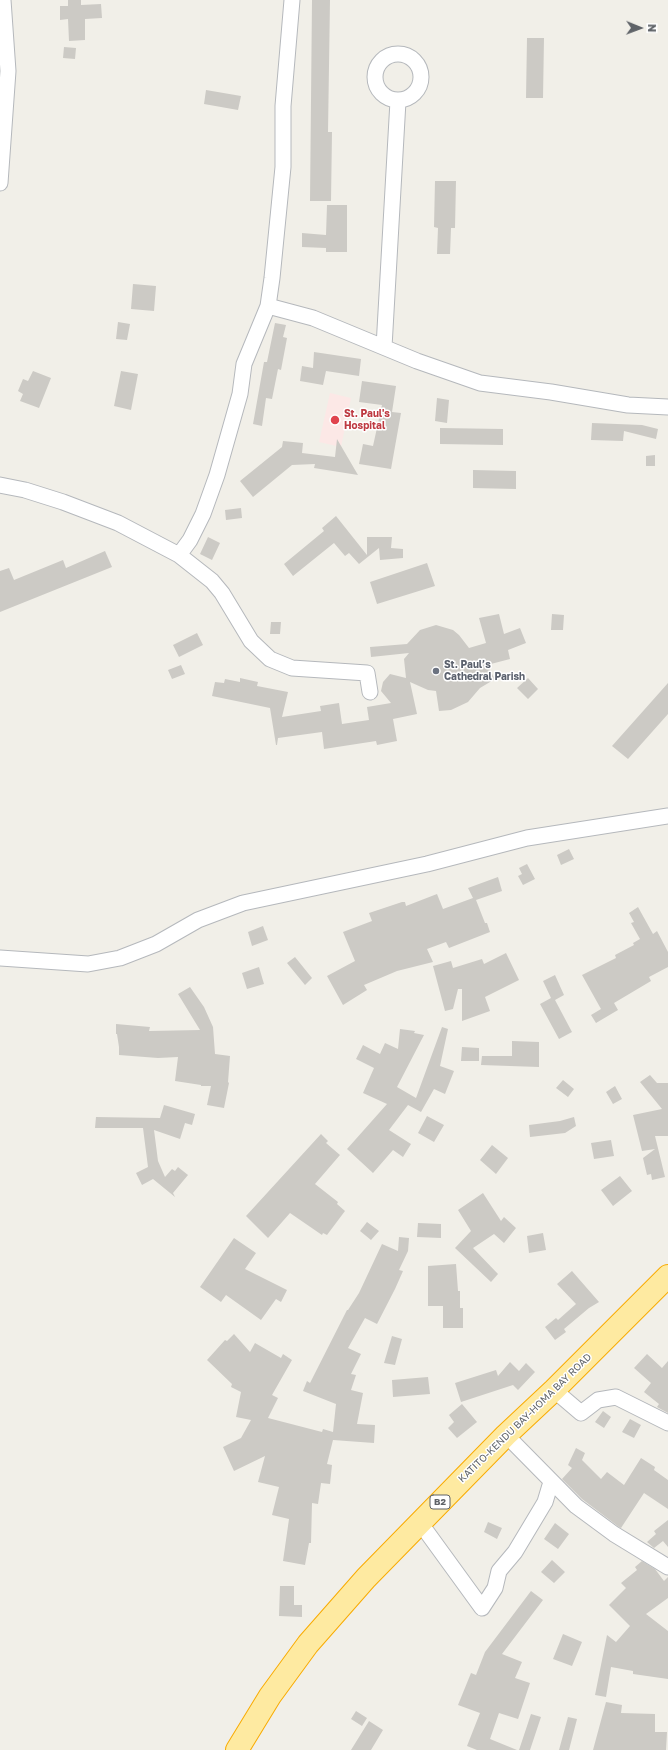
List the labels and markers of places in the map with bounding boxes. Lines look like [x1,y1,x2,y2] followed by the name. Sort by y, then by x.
[344,408,390,432] place label: St. Paul's Hospital
[329,414,341,426] marker: St. Paul's Hospital
[444,659,525,682] place label: St. Paul’s Cathedral Parish
[431,666,441,676] marker: St. Paul’s Cathedral Parish

